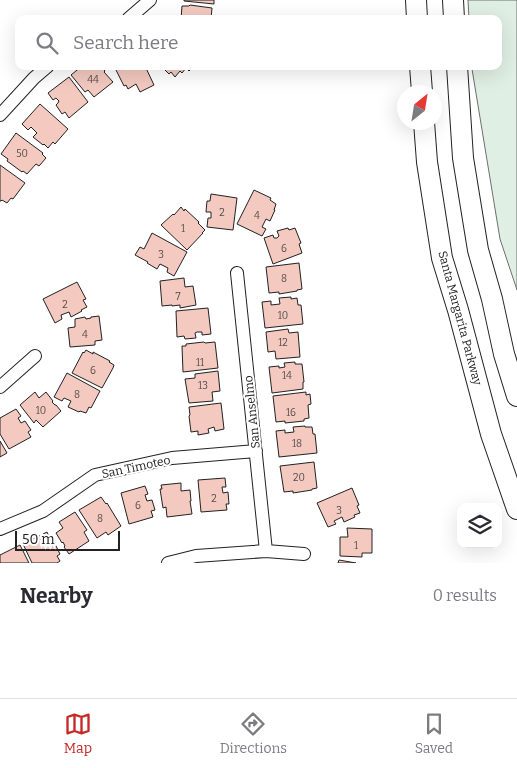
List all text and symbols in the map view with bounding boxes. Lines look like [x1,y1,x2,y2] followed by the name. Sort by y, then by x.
[15,15,502,70] search box
[33,29,61,57] icon: search
[73,31,178,54] text: Search here
[87,74,99,86] house number: 44
[397,85,442,130] north arrow
[16,148,28,160] house number: 50
[219,207,225,219] house number: 2
[254,210,260,222] house number: 4
[181,223,185,235] house number: 1
[281,243,287,255] house number: 6
[158,249,164,261] house number: 3
[435,249,485,387] street label: Santa Margarita Parkway
[281,273,287,285] house number: 8
[175,291,181,303] house number: 7
[62,299,68,311] house number: 2
[278,310,288,322] house number: 10
[82,329,88,341] house number: 4
[278,337,288,349] house number: 12
[196,357,204,369] house number: 11
[90,365,96,377] house number: 6
[282,370,292,382] house number: 14
[241,375,263,449] street label: San Anselmo
[198,380,208,392] house number: 13
[74,389,80,401] house number: 8
[36,405,46,417] house number: 10
[286,407,296,419] house number: 16
[292,438,302,450] house number: 18
[100,453,172,481] street label: San Timoteo
[293,472,305,484] house number: 20
[211,493,217,505] house number: 2
[135,500,141,512] house number: 6
[457,503,502,548] map controls
[457,503,502,548] button: layers
[336,505,342,517] house number: 3
[97,513,103,525] house number: 8
[15,528,120,551] scale bar
[22,531,55,548] text: 50 m
[354,540,358,552] house number: 1
[20,583,93,609] text: Nearby
[433,586,497,605] text: 0 results
[64,710,92,757] tab: Map
[220,710,287,757] tab: Directions
[415,710,453,757] tab: Saved

